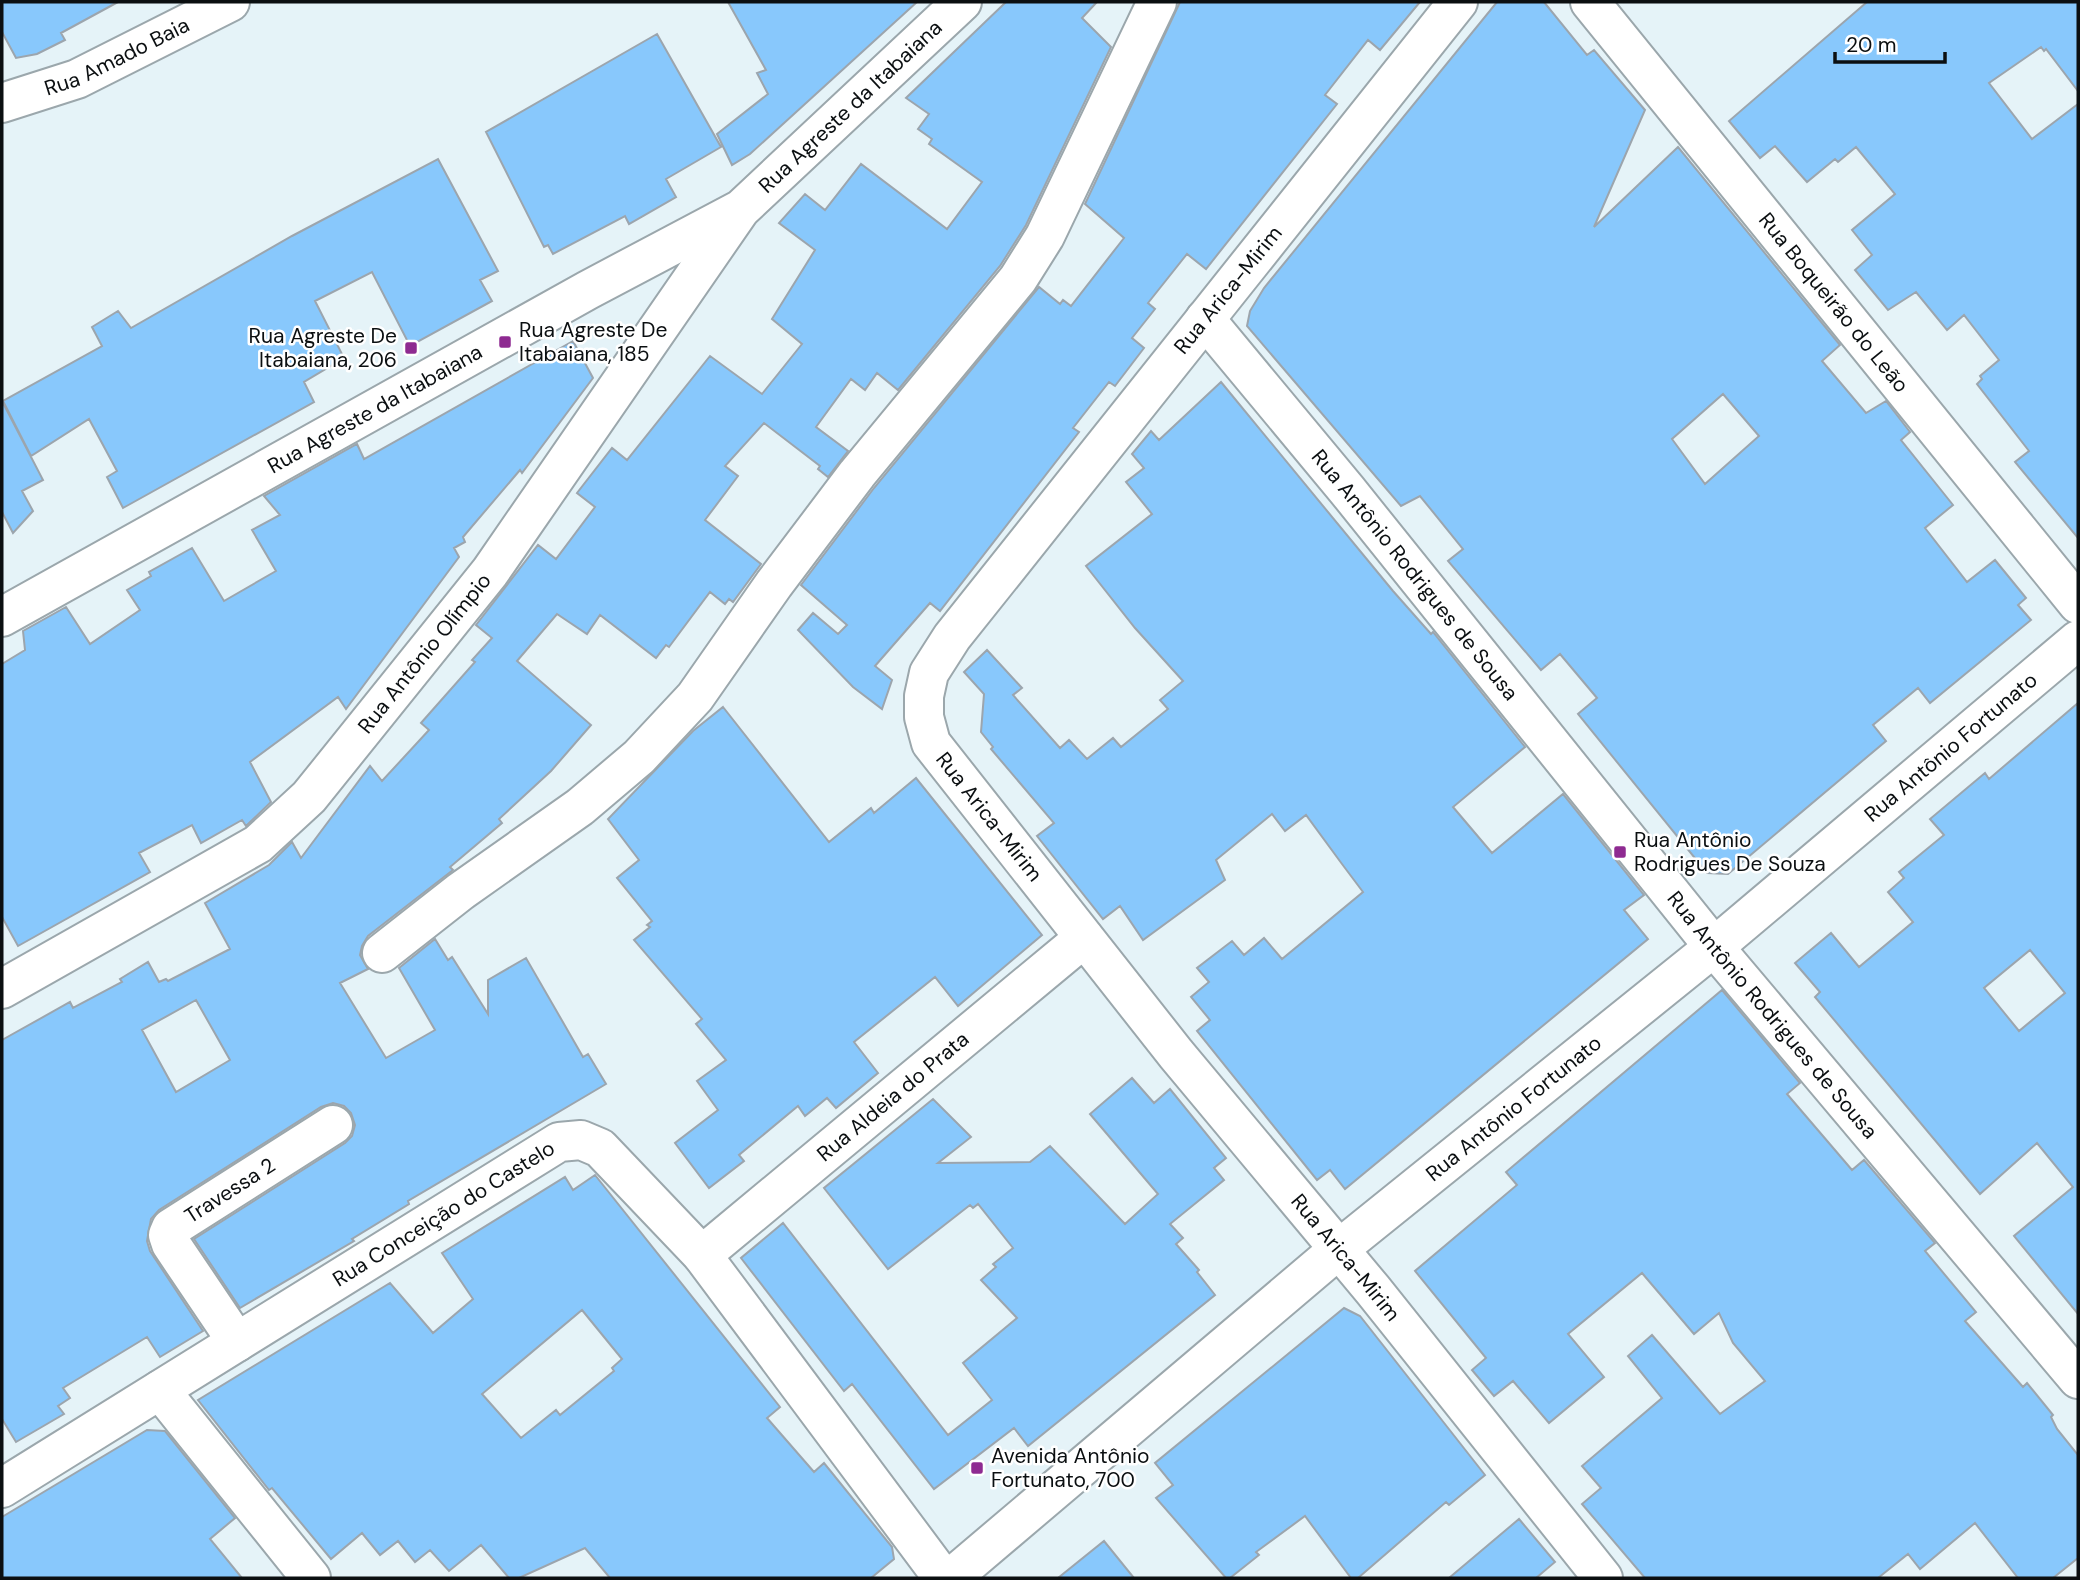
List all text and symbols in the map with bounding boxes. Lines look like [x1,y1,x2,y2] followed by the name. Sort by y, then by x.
[41,11,194,103] street label: Rua Amado Baia
[753,14,948,199] street label: Rua Agreste da Itabaiana
[1835,21,1945,65] scale bar
[1846,31,1897,59] text: 20 m
[1752,207,1915,398] street label: Rua Boqueirão do Leão
[1168,220,1288,360] street label: Rua Arica-Mirim
[519,316,667,368] place label: Rua Agreste De Itabaiana, 185
[249,322,397,374] place label: Rua Agreste De Itabaiana, 206
[497,334,513,350] marker: Rua Agreste De Itabaiana, 185
[263,338,487,480] street label: Rua Agreste da Itabaiana
[403,340,419,356] marker: Rua Agreste De Itabaiana, 206
[1305,444,1525,706] street label: Rua Antônio Rodrigues de Sousa
[352,567,498,739] street label: Rua Antônio Olímpio
[1858,666,2043,828] street label: Rua Antônio Fortunato
[929,746,1049,887] street label: Rua Arica-Mirim
[1634,826,1826,878] place label: Rua Antônio Rodrigues De Souza
[1612,844,1628,860] marker: Rua Antônio Rodrigues De Souza
[1661,885,1884,1145] street label: Rua Antônio Rodrigues de Sousa
[811,1025,975,1168] street label: Rua Aldeia do Prata
[1420,1029,1607,1188] street label: Rua Antônio Fortunato
[327,1134,560,1293] street label: Rua Conceição do Castelo
[179,1151,280,1230] street label: Travessa 2
[1285,1188,1407,1327] street label: Rua Arica-Mirim
[991,1442,1150,1494] place label: Avenida Antônio Fortunato, 700
[969,1460,985,1476] marker: Avenida Antônio Fortunato, 700

